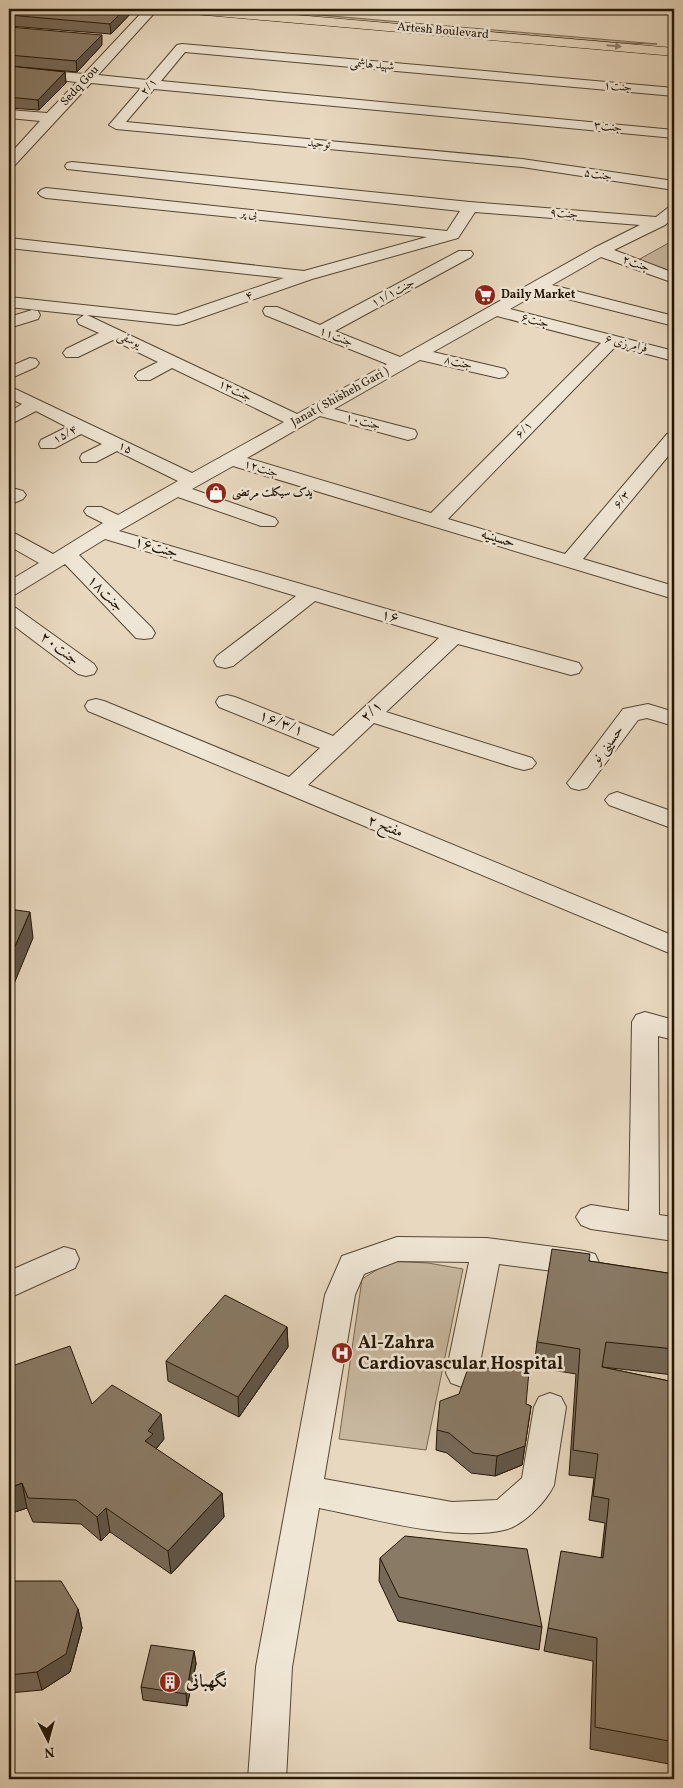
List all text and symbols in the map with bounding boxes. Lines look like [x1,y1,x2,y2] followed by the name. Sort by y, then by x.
[397,19,490,43] street label: Artesh Boulevard
[606,42,622,50] one-way arrow
[349,55,395,75] street label: شهید هاشمی
[57,62,103,110] street label: Sedq Gou
[137,75,161,99] street label: ۲/۱
[603,78,633,96] street label: جنت۱
[593,118,623,136] street label: جنت۳
[307,135,332,153] street label: توحید
[583,165,613,185] street label: جنت۵
[238,205,258,223] street label: بی پر
[549,205,579,223] street label: جنت۹
[620,252,652,276] street label: جنت۲
[369,275,418,311] street label: جنت۱۱/۱
[473,283,497,307] supermarket icon: Daily Market
[243,287,255,305] street label: ۴
[501,287,576,303] place label: Daily Market
[519,310,551,332] street label: جنت۶
[317,323,356,351] street label: جنت۱۱
[115,328,144,353] street label: یوسفی
[603,331,649,357] street label: فرامرزی ۶
[442,352,474,374] street label: جنت۸
[288,363,392,431] street label: Janat ( Shisheh Gari )
[216,376,255,406] street label: جنت۱۳
[344,410,382,434] street label: جنت۱۰
[512,418,536,442] street label: ۶/۱
[50,422,80,448] street label: ۱۵/۴
[115,438,135,458] street label: ۱۵
[242,456,280,482] street label: جنت۱۲
[204,481,228,505] shop icon: یدک سیکلت مرتضی
[232,485,313,501] place label: یدک سیکلت مرتضی
[610,488,634,512] street label: ۶/۳
[478,524,518,554] street label: حسینیه
[132,532,180,564] street label: جنت۱۶
[82,571,128,617] street label: جنت۱۸
[379,604,401,630] street label: ۱۶
[35,627,83,671] street label: جنت۲۰
[356,696,388,728] street label: ۲/۱
[256,706,306,742] street label: ۱۶/۳/۱
[585,721,630,770] street label: حسینی نو
[363,810,406,845] street label: مفتح ۲
[358,1331,563,1377] place label: Al-Zahra Cardiovascular Hospital
[330,1341,354,1365] hospital icon: Al-Zahra Cardiovascular Hospital
[158,1670,182,1694] building icon: نگهبانی
[185,1670,227,1695] place label: نگهبانی
[22,1716,72,1766] north arrow
[43,1741,55,1761] text: N

